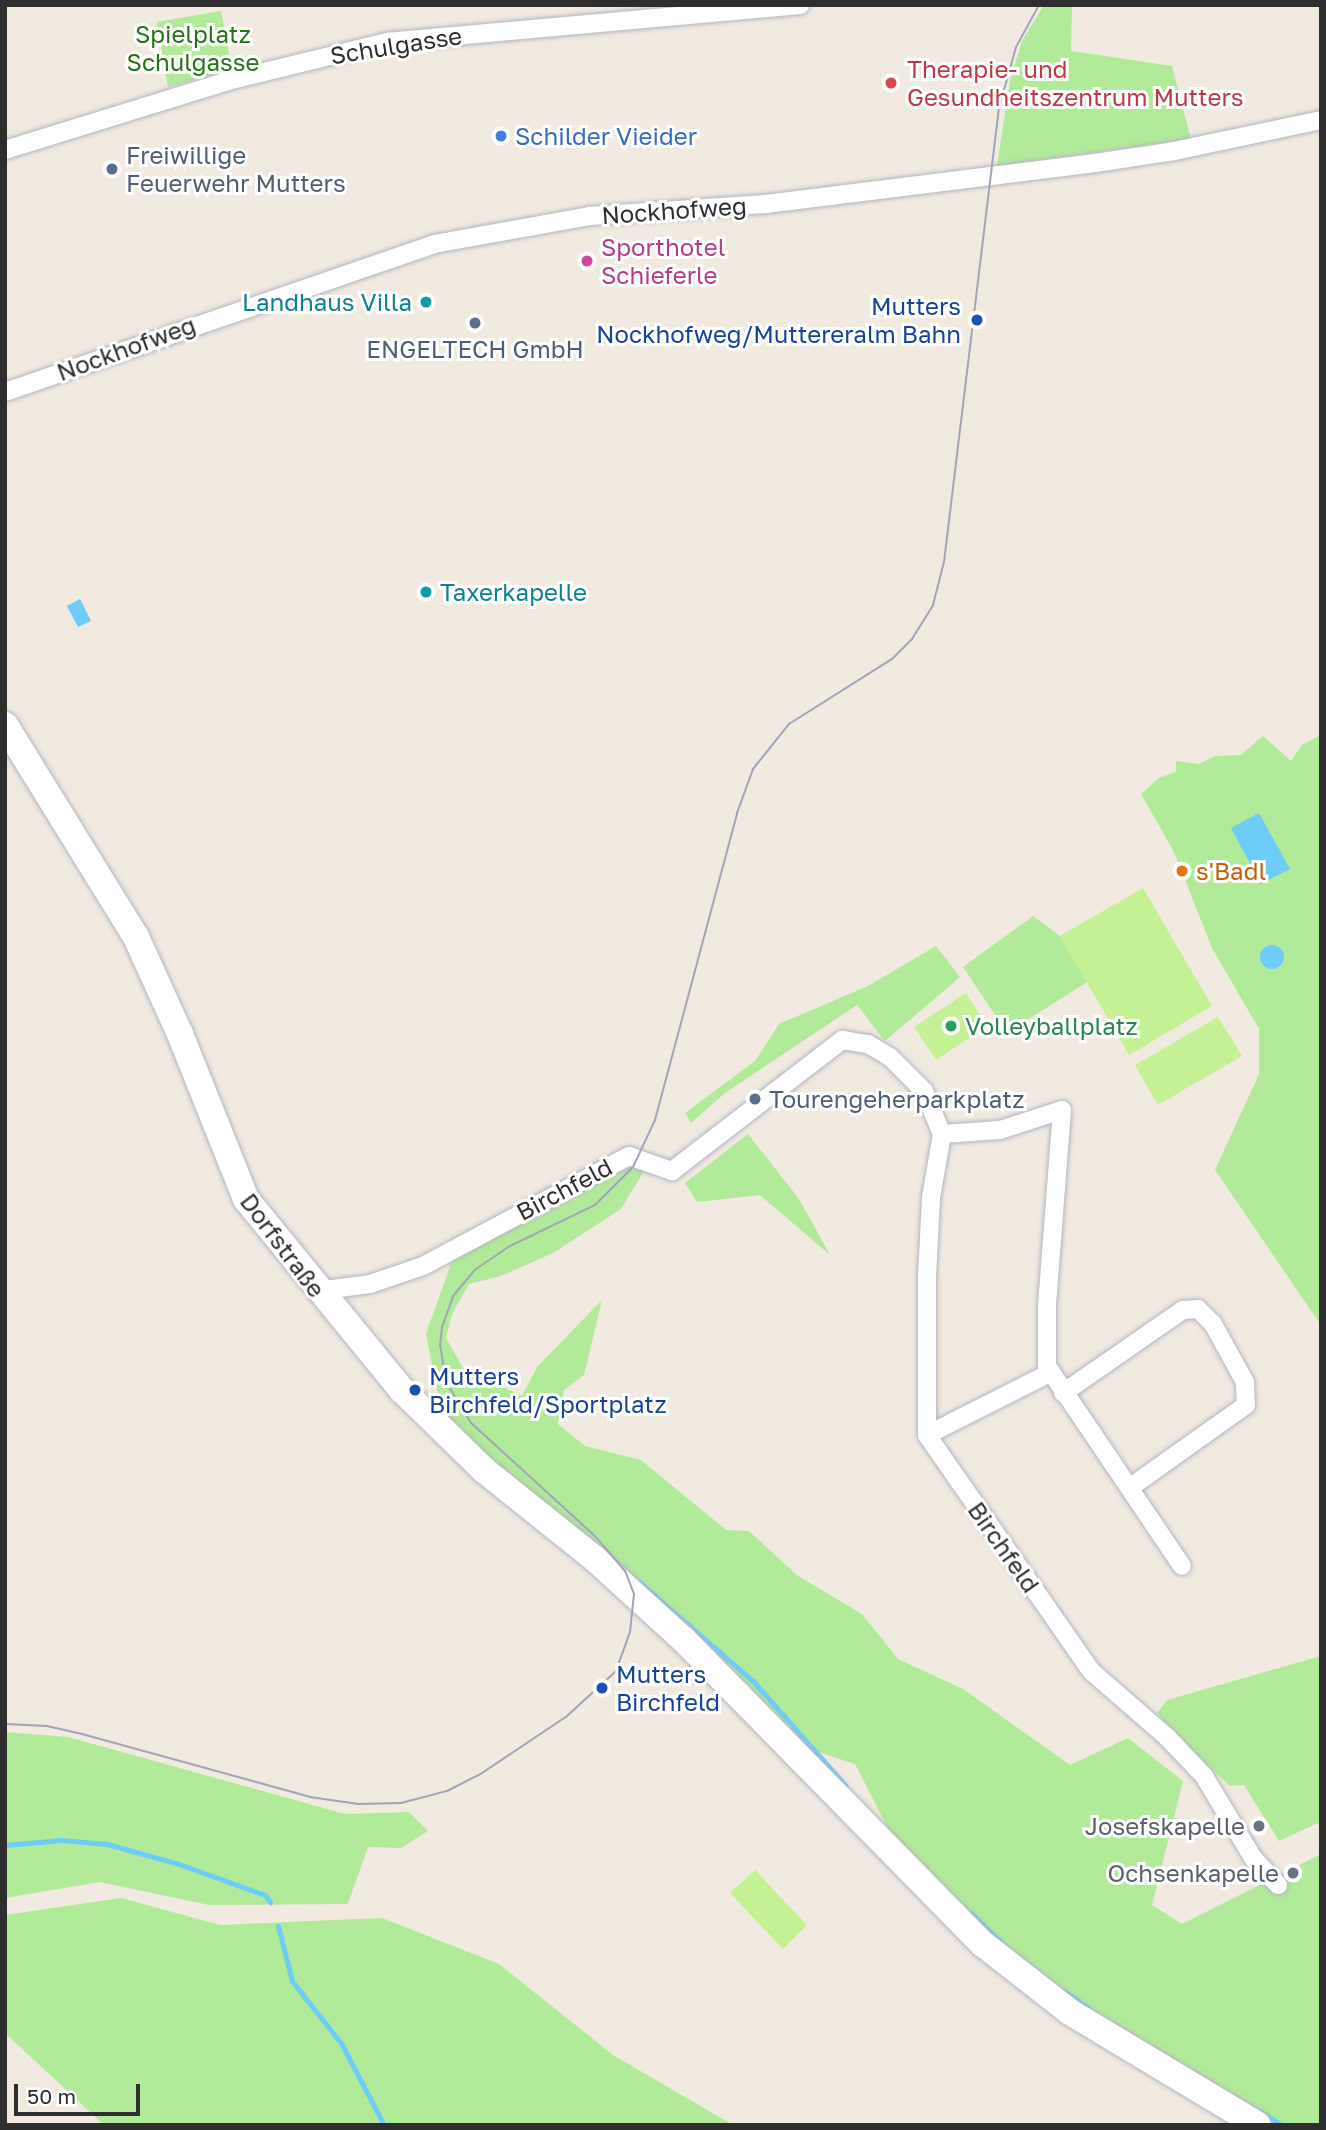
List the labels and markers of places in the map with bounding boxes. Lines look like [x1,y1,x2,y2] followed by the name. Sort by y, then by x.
[907,55,1244,111] place label: Therapie- und Gesundheitszentrum Mutters
[881,73,901,93] marker: Therapie- und Gesundheitszentrum Mutters
[515,122,697,150] place label: Schilder Vieider
[493,128,509,144] marker: Schilder Vieider
[126,141,346,197] place label: Freiwillige Feuerwehr Mutters
[104,161,120,177] marker: Freiwillige Feuerwehr Mutters
[601,233,725,289] place label: Sporthotel Schieferle
[579,253,595,269] marker: Sporthotel Schieferle
[242,288,412,316] place label: Landhaus Villa
[596,292,961,348] place label: Mutters Nockhofweg/Muttereralm Bahn
[418,294,434,310] marker: Landhaus Villa
[967,310,987,330] marker: Mutters Nockhofweg/Muttereralm Bahn
[467,315,483,331] marker: ENGELTECH GmbH
[366,335,584,363] place label: ENGELTECH GmbH
[440,578,587,606] place label: Taxerkapelle
[418,584,434,600] marker: Taxerkapelle
[1196,857,1266,885] place label: s'Badl
[1174,863,1190,879] marker: s'Badl
[965,1012,1138,1040] place label: Volleyballplatz
[943,1018,959,1034] marker: Volleyballplatz
[769,1085,1024,1113] place label: Tourengeherparkplatz
[747,1091,763,1107] marker: Tourengeherparkplatz
[429,1362,667,1418] place label: Mutters Birchfeld/Sportplatz
[407,1382,423,1398] marker: Mutters Birchfeld/Sportplatz
[616,1660,720,1716] place label: Mutters Birchfeld
[594,1680,610,1696] marker: Mutters Birchfeld
[1085,1812,1245,1840] place label: Josefskapelle
[1251,1818,1267,1834] marker: Josefskapelle
[1107,1859,1279,1887] place label: Ochsenkapelle
[1285,1865,1301,1881] marker: Ochsenkapelle

